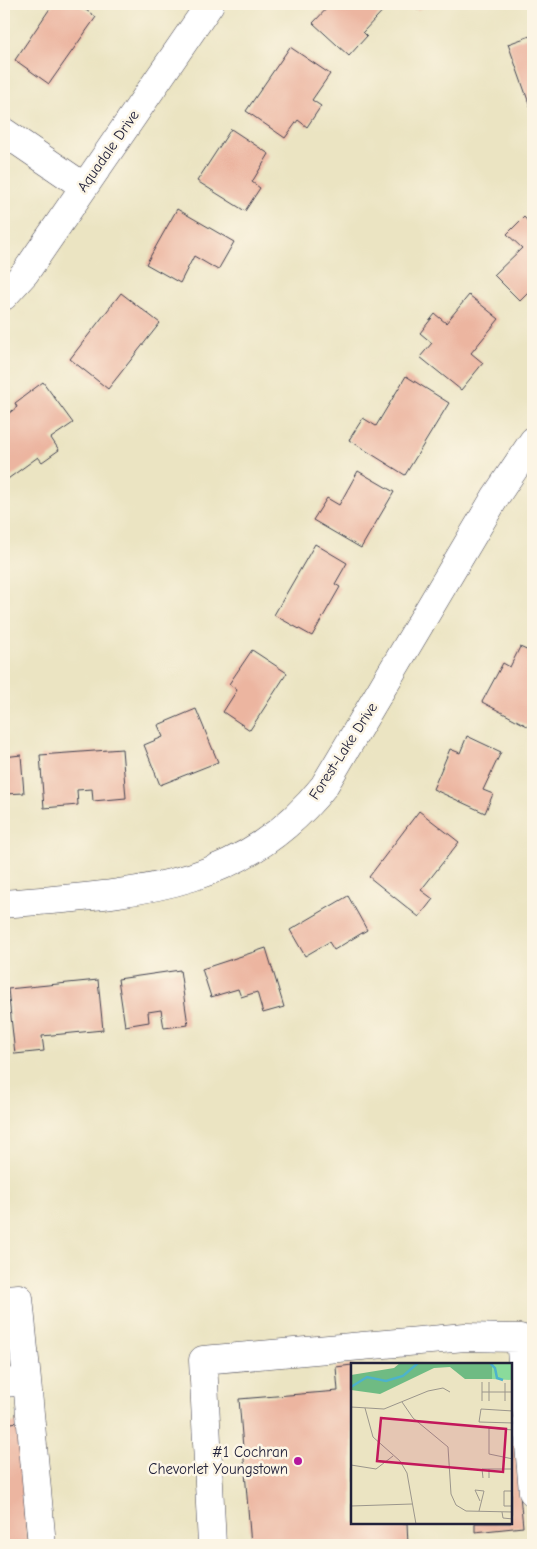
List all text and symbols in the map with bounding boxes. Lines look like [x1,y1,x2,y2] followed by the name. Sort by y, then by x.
[73,106,143,195] street label: Aquadale Drive
[305,699,381,803] street label: Forest-Lake Drive
[351,1363,512,1524] inset map
[148,1443,288,1478] place label: #1 Cochran Chevorlet Youngstown
[292,1455,304,1467] marker: #1 Cochran Chevorlet Youngstown

